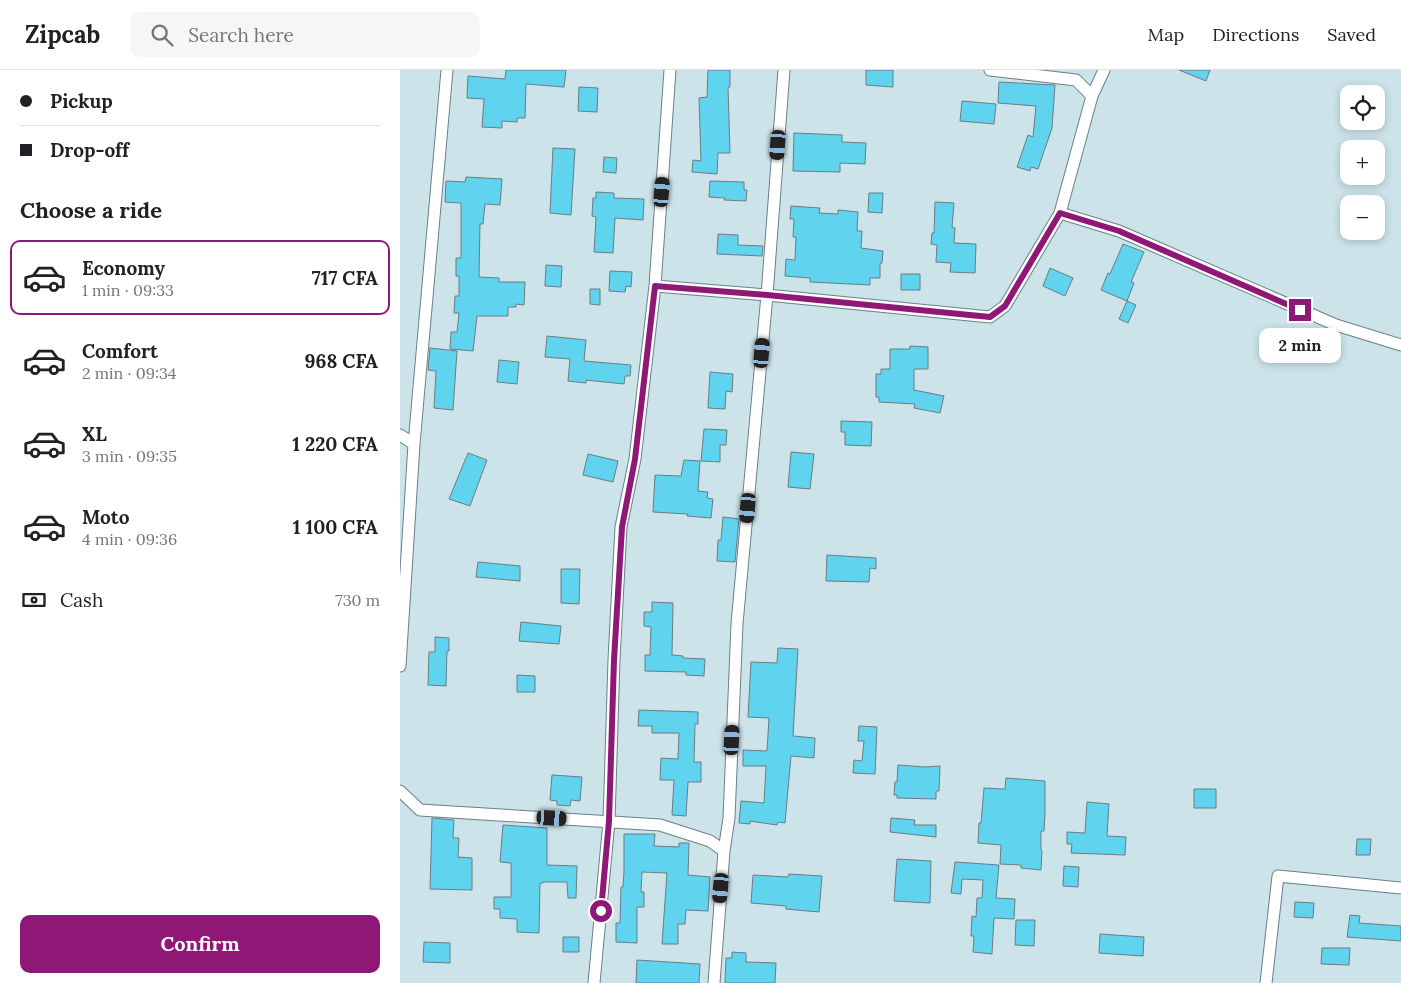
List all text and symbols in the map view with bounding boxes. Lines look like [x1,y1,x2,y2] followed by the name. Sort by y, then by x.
[130,12,480,57] search box
[25,19,100,50] text: Zipcab
[148,21,176,49] icon: search
[188,23,294,47] text: Search here
[1148,23,1184,46] text: Map
[1212,23,1299,46] text: Directions
[1327,23,1376,46] text: Saved
[1340,85,1385,240] map controls
[1340,85,1385,130] button: locate
[50,89,113,113] text: Pickup
[769,130,786,160] car
[50,138,129,162] text: Drop-off
[1340,140,1385,185] button: +
[653,176,670,208] car
[1340,195,1385,240] button: −
[20,196,162,224] text: Choose a ride
[22,255,67,300] icon: car
[82,256,165,280] text: Economy
[312,266,378,290] text: 717 CFA
[82,280,174,300] text: 1 min · 09:33
[1289,299,1311,321] route end
[1259,328,1341,362] callout: 2 min
[1279,335,1321,355] text: 2 min
[753,337,770,369] car
[22,338,67,383] icon: car
[82,339,158,363] text: Comfort
[305,349,378,373] text: 968 CFA
[82,363,177,383] text: 2 min · 09:34
[22,421,67,466] icon: car
[82,422,107,446] text: XL
[292,432,378,456] text: 1 220 CFA
[82,446,177,466] text: 3 min · 09:35
[739,492,756,524] car
[22,504,67,549] icon: car
[82,505,129,529] text: Moto
[293,515,378,539] text: 1 100 CFA
[82,529,177,549] text: 4 min · 09:36
[20,586,48,614] icon: cash
[60,588,103,612] text: Cash
[335,590,380,610] text: 730 m
[723,725,740,755] car
[536,810,567,826] car
[712,872,729,904] car
[590,900,612,922] route start
[20,915,380,973] button: Confirm

